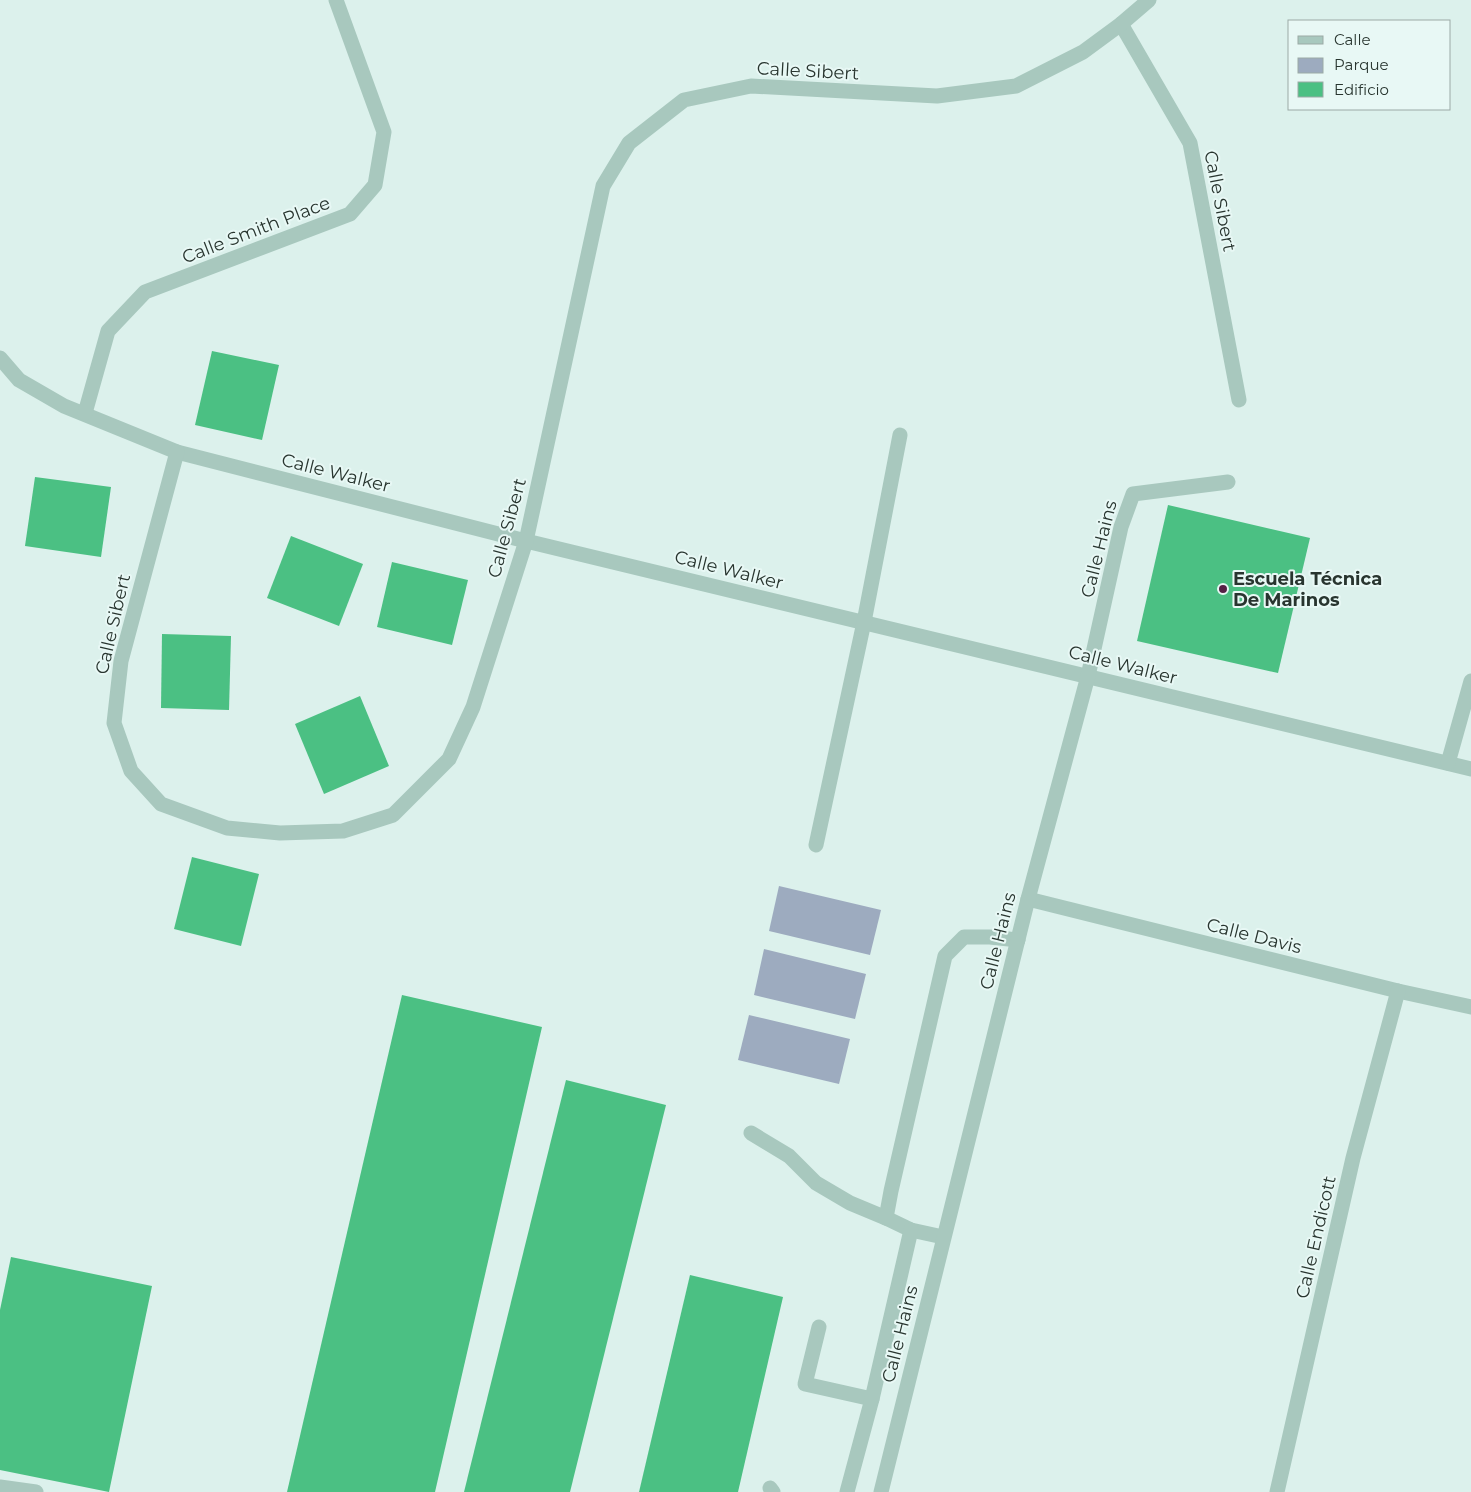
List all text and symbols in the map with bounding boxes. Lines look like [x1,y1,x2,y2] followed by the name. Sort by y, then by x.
[1288,20,1451,110] legend
[1334,30,1371,49] text: Calle
[1334,55,1389,74] text: Parque
[756,57,860,85] street label: Calle Sibert
[1334,80,1389,99] text: Edificio
[1199,149,1241,253] street label: Calle Sibert
[179,192,333,268] street label: Calle Smith Place
[279,449,393,497] street label: Calle Walker
[483,476,531,580] street label: Calle Sibert
[1076,498,1122,600] street label: Calle Hains
[672,546,786,594] street label: Calle Walker
[1233,568,1382,611] place label: Escuela Técnica De Marinos
[91,572,135,676] street label: Calle Sibert
[1217,583,1229,595] marker: Escuela Técnica De Marinos
[1066,641,1180,689] street label: Calle Walker
[975,890,1021,992] street label: Calle Hains
[1204,914,1304,958] street label: Calle Davis
[1291,1173,1341,1301] street label: Calle Endicott
[877,1283,923,1385] street label: Calle Hains

